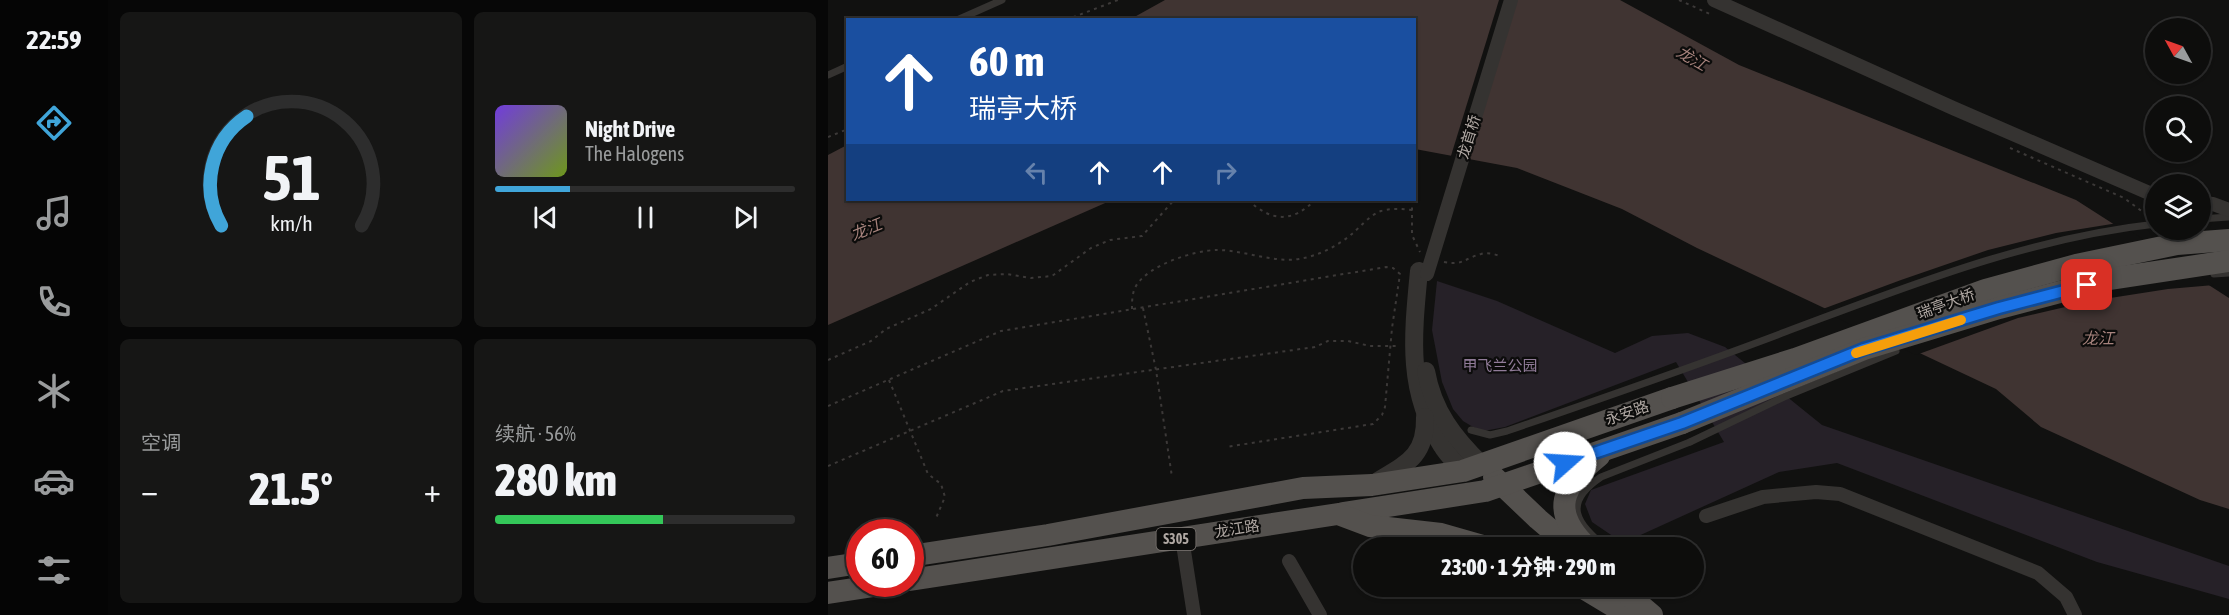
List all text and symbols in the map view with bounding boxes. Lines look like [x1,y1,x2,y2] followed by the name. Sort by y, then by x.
[2145,18,2211,84] north arrow
[2145,18,2211,240] map controls
[26,24,82,55] text: 22:59
[969,37,1044,85] text: 60 m
[870,42,948,120] icon: ahead
[1674,42,1712,75] water label: 龙江
[969,93,1077,124] text: 瑞亭大桥
[2145,96,2211,162] button: search
[33,102,75,144] icon: directions
[1454,113,1483,161] street label: 龙首桥
[585,116,675,142] text: Night Drive
[585,142,684,165] text: The Halogens
[262,143,320,214] text: 51
[1020,156,1053,189] icon: left
[1083,156,1116,189] icon: ahead
[1146,156,1179,189] icon: ahead
[1209,156,1242,189] icon: right
[2145,174,2211,240] button: layers
[33,192,75,234] icon: music
[529,201,562,234] icon: previous
[629,201,662,234] icon: pause
[729,201,762,234] icon: next
[270,212,312,237] text: km/h
[848,214,886,243] water label: 龙江
[2061,259,2112,310] pin
[2070,268,2103,301] icon: arrive
[33,281,75,323] icon: phone
[1915,285,1977,322] street label: 瑞亭大桥
[2082,329,2116,347] water label: 龙江
[1462,357,1538,374] park label: 甲飞兰公园
[33,370,75,412] icon: climate
[1603,397,1651,428] street label: 永安路
[495,422,576,445] text: 续航 · 56%
[141,431,181,454] text: 空调
[1533,431,1597,495] position arrow
[495,454,617,506] text: 280 km
[33,460,75,502] icon: car
[249,463,333,515] text: 21.5°
[141,471,158,509] text: −
[424,471,441,509] text: +
[1213,517,1260,540] street label: 龙江路
[846,519,924,597] speed limit sign: 60
[1156,528,1196,550] road number: S305
[33,549,75,591] icon: filters
[1441,554,1616,580] text: 23:00 · 1 分钟 · 290 m

